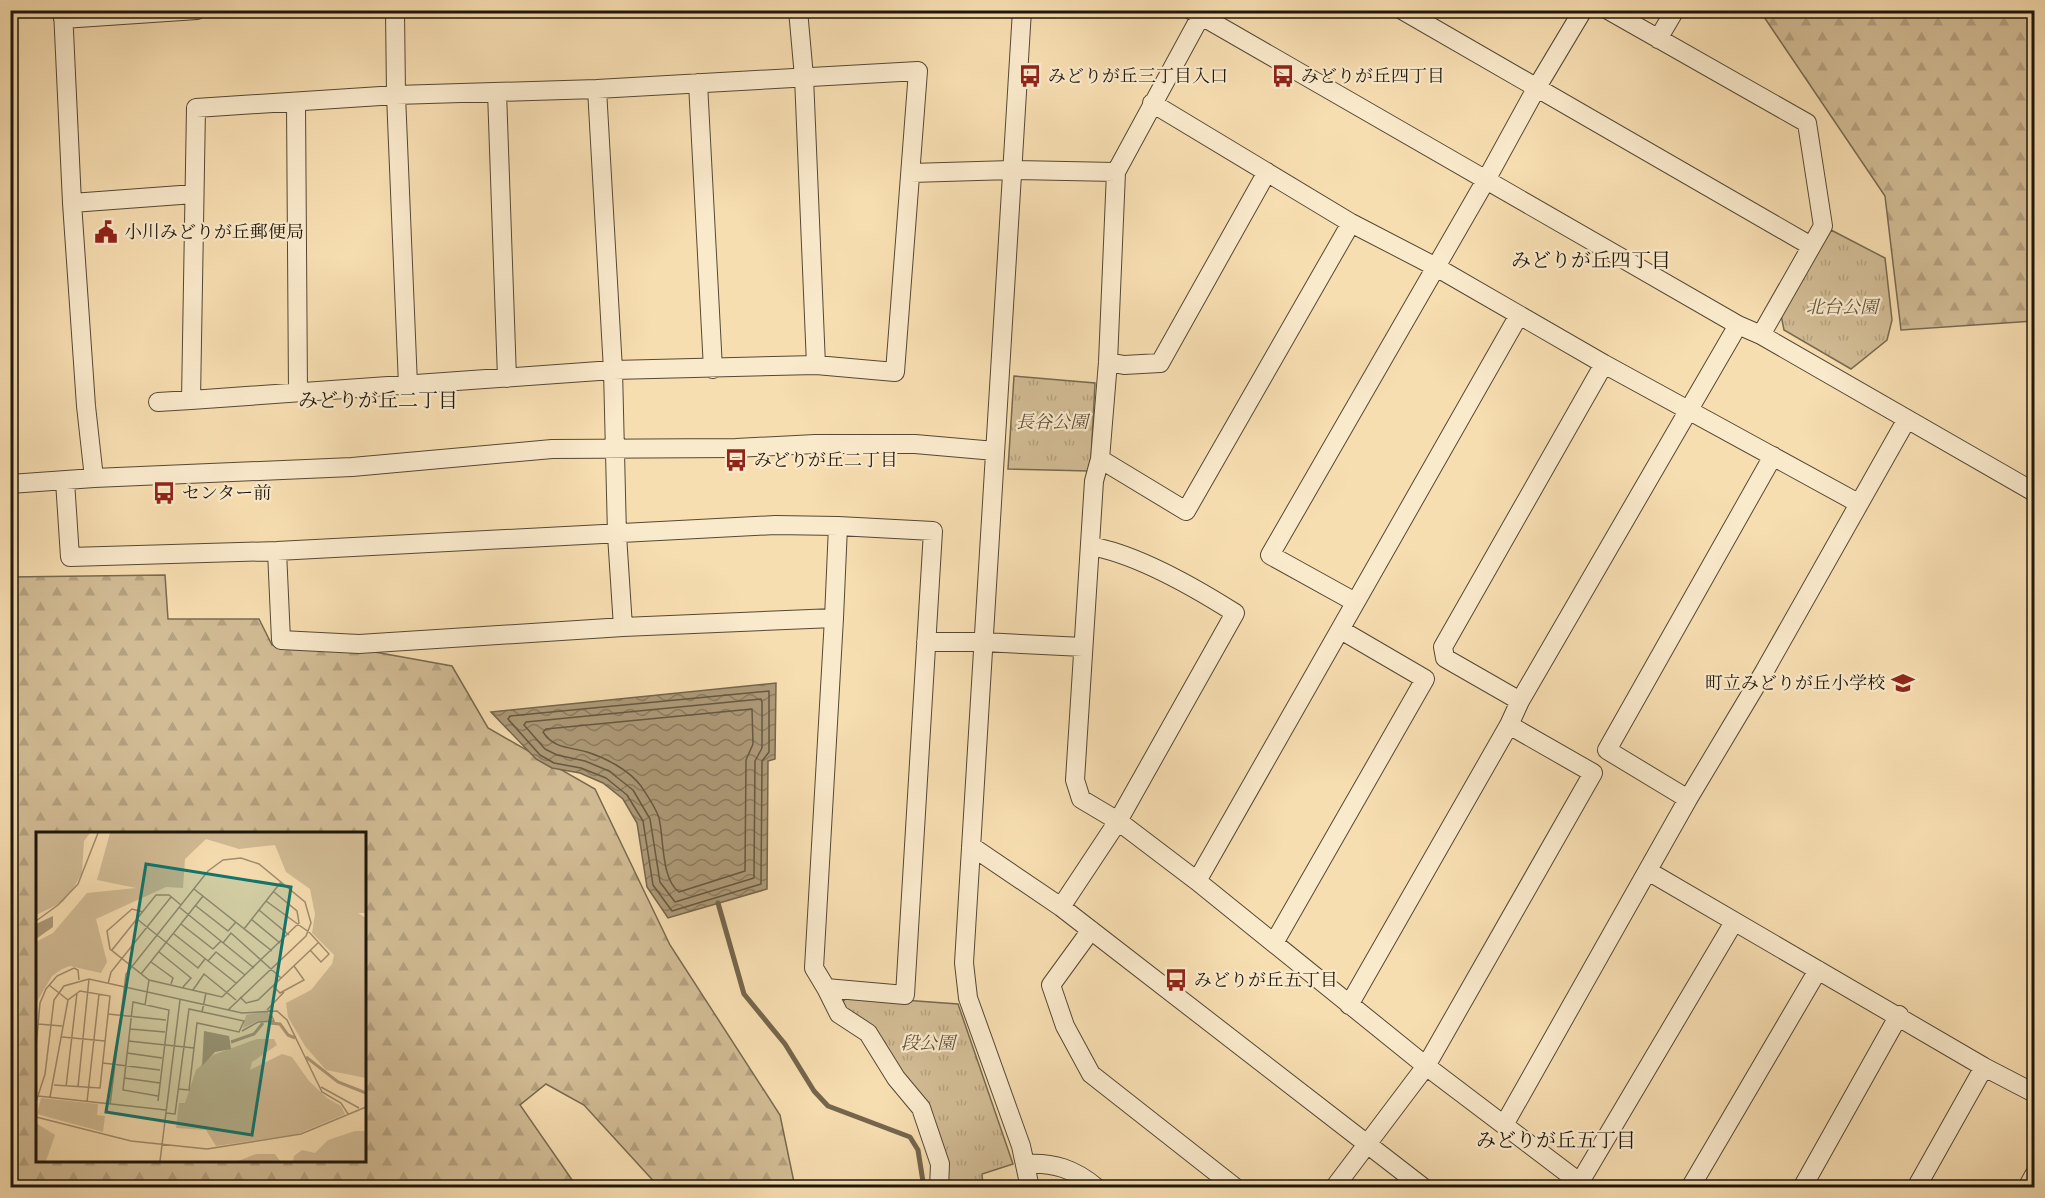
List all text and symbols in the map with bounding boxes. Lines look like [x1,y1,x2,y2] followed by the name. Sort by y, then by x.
[1017,63,1043,89] bus stop icon: みどりが丘三丁目入口
[1270,63,1296,89] bus stop icon: みどりが丘四丁目
[1048,64,1228,88] place label: みどりが丘三丁目入口
[1301,64,1445,88] place label: みどりが丘四丁目
[93,219,119,245] public building icon: 小川みどりが丘郵便局
[124,220,304,244] place label: 小川みどりが丘郵便局
[1511,247,1671,274] district label: みどりが丘四丁目
[1806,295,1881,319] park label: 北台公園
[298,387,458,414] district label: みどりが丘二丁目
[1016,410,1091,434] park label: 長谷公園
[723,447,749,473] bus stop icon: みどりが丘二丁目
[754,448,898,472] place label: みどりが丘二丁目
[151,480,177,506] bus stop icon: センター前
[182,481,271,505] place label: センター前
[1890,670,1916,696] school or university icon: 町立みどりが丘小学校
[1705,671,1885,695] place label: 町立みどりが丘小学校
[36,832,366,1162] inset map
[1163,967,1189,993] bus stop icon: みどりが丘五丁目
[1194,968,1338,992] place label: みどりが丘五丁目
[901,1031,958,1055] park label: 段公園
[1476,1127,1636,1154] district label: みどりが丘五丁目

